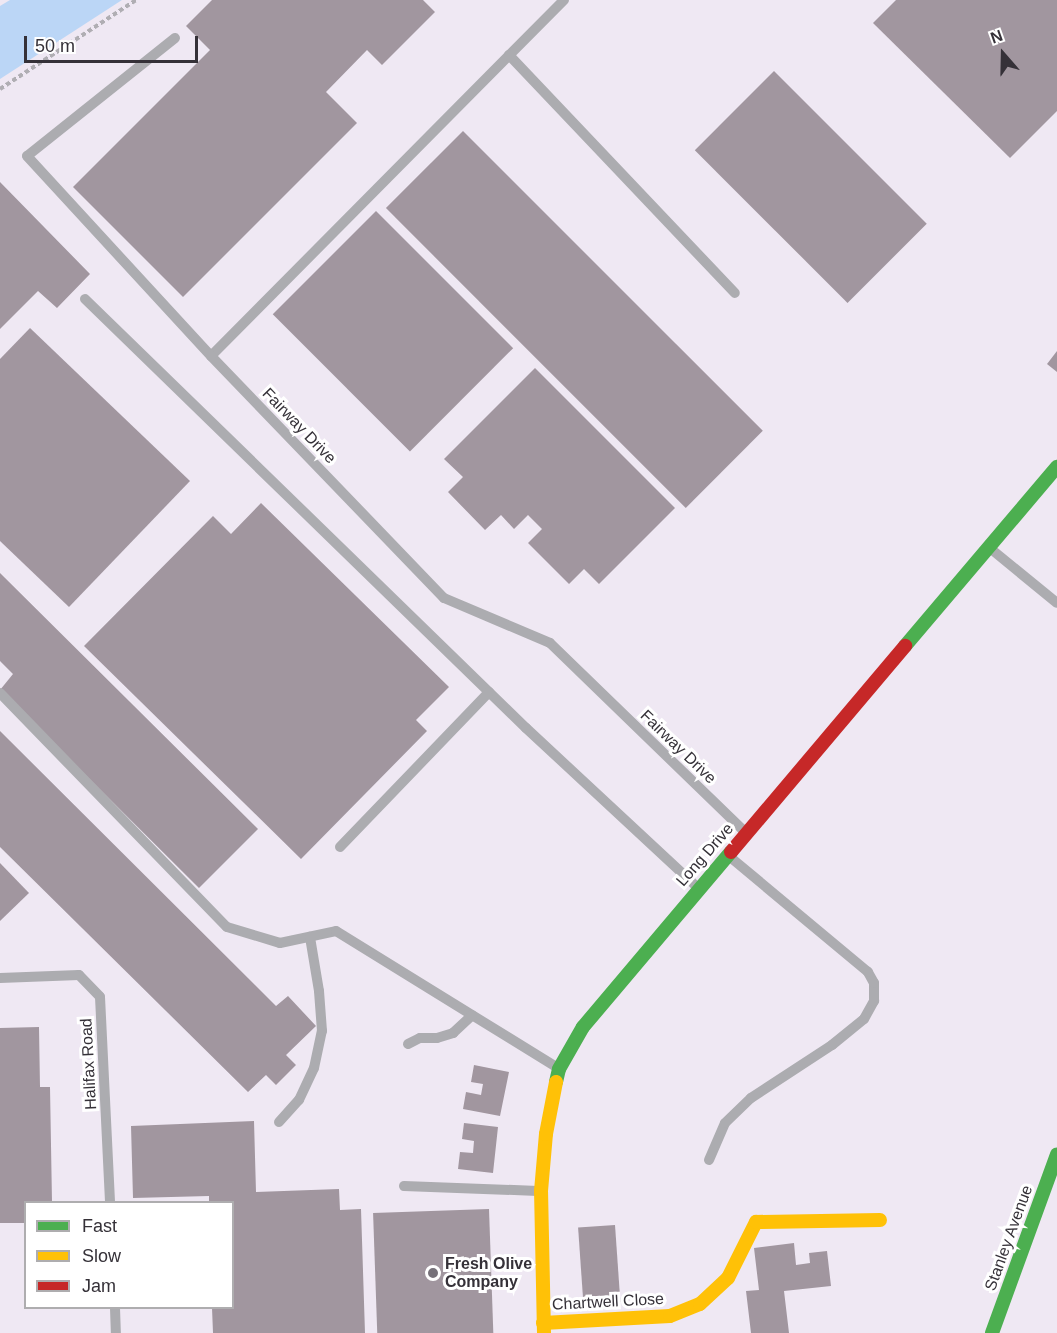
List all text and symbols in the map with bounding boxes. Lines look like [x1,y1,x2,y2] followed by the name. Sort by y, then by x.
[27,24,201,62] scale bar
[973,24,1033,84] north arrow
[988,27,1005,47] text: N
[35,36,75,56] text: 50 m
[258,384,340,468] street label: Fairway Drive
[636,706,720,788] street label: Fairway Drive
[672,820,738,890] street label: Long Drive
[77,1018,101,1110] street label: Halifax Road
[981,1182,1037,1294] street label: Stanley Avenue
[24,1201,234,1309] legend
[82,1216,117,1236] text: Fast
[82,1246,121,1266] text: Slow
[445,1254,532,1292] place label: Fresh Olive Company
[426,1266,440,1280] marker: Fresh Olive Company
[82,1276,116,1296] text: Jam
[552,1289,664,1315] street label: Chartwell Close

